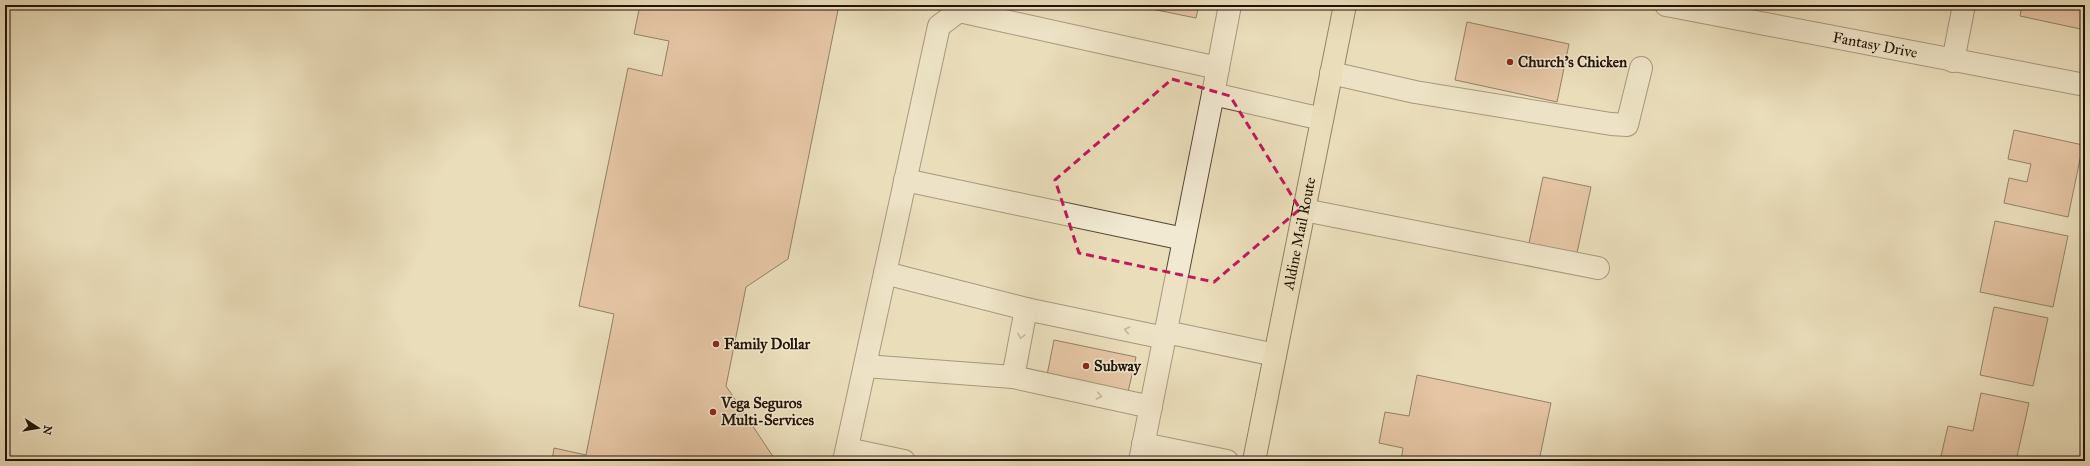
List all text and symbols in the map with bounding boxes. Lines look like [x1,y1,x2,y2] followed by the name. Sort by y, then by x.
[1831,28,1919,62] street label: Fantasy Drive
[1518,53,1628,71] place label: Church's Chicken
[1505,57,1515,67] marker: Church's Chicken
[1279,176,1319,292] street label: Aldine Mail Route
[1123,326,1130,335] one-way arrow
[1017,333,1026,339] one-way arrow
[724,335,810,354] place label: Family Dollar
[711,339,721,349] marker: Family Dollar
[1094,357,1142,376] place label: Subway
[1081,361,1091,371] marker: Subway
[1096,391,1102,399] one-way arrow
[720,394,814,429] place label: Vega Seguros Multi-Services
[708,407,718,417] marker: Vega Seguros Multi-Services
[18,408,58,448] north arrow
[40,424,55,437] text: N

